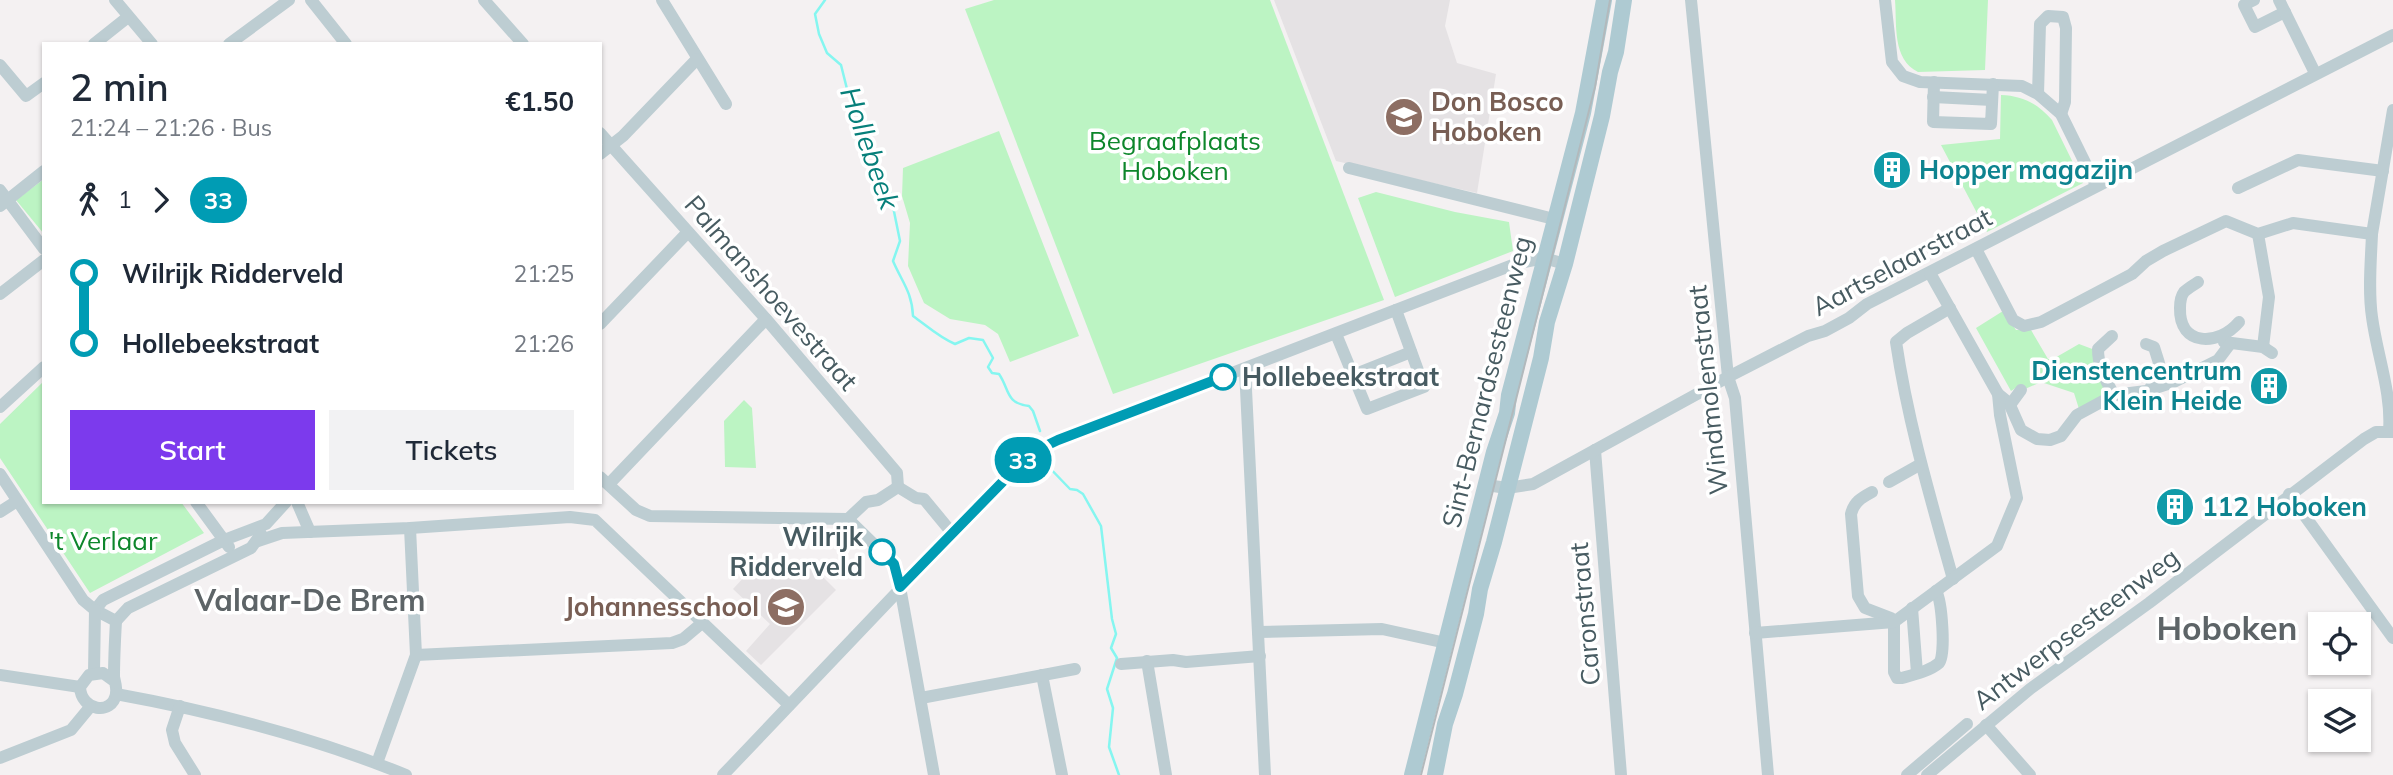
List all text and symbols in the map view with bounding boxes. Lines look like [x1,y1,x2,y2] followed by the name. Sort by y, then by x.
[70,63,169,111] text: 2 min
[833,82,908,215] water label: Hollebeek
[505,85,574,118] text: €1.50
[1431,85,1564,148] place label: Don Bosco Hoboken
[1383,96,1425,138] school or university icon: Don Bosco Hoboken
[70,113,272,142] text: 21:24 – 21:26 · Bus
[1089,124,1261,187] park label: Begraafplaats Hoboken
[1871,149,1913,191] building icon: Hopper magazijn
[1919,153,2133,186] place label: Hopper magazijn
[70,181,108,219] icon: walk
[142,181,180,219] icon: forward
[118,185,132,214] text: 1
[204,185,233,215] text: 33
[678,188,865,397] street label: Palmanshoevestraat
[1806,200,1997,323] street label: Aartselaarstraat
[1434,233,1539,531] street label: Sint-Bernardsesteenweg
[122,257,344,290] text: Wilrijk Ridderveld
[514,259,574,288] text: 21:25
[1680,284,1735,497] street label: Windmolenstraat
[122,327,319,360] text: Hollebeekstraat
[514,329,574,358] text: 21:26
[2031,354,2242,417] place label: Dienstencentrum Klein Heide
[1242,360,1439,393] place label: Hollebeekstraat
[1210,364,1236,390] marker: Hollebeekstraat
[2248,365,2290,407] building icon: Dienstencentrum Klein Heide
[70,410,315,490] button: Start
[329,410,574,490] button: Tickets
[992,437,1054,483] line badge: 33
[1009,445,1037,475] text: 33
[2154,486,2196,528] building icon: 112 Hoboken
[2202,490,2367,523] place label: 112 Hoboken
[729,520,864,583] place label: Wilrijk Ridderveld
[49,524,158,557] park label: 't Verlaar
[869,539,895,565] marker: Wilrijk Ridderveld
[1966,540,2185,717] street label: Antwerpsesteenweg
[1562,541,1607,687] street label: Caronstraat
[194,581,425,619] district label: Valaar-De Brem
[765,586,807,628] school or university icon: Johannesschool
[564,590,759,623] place label: Johannesschool
[2157,607,2297,648] district label: Hoboken
[2308,612,2371,752] map controls
[2308,612,2371,675] button: locate
[2308,689,2371,752] button: layers

